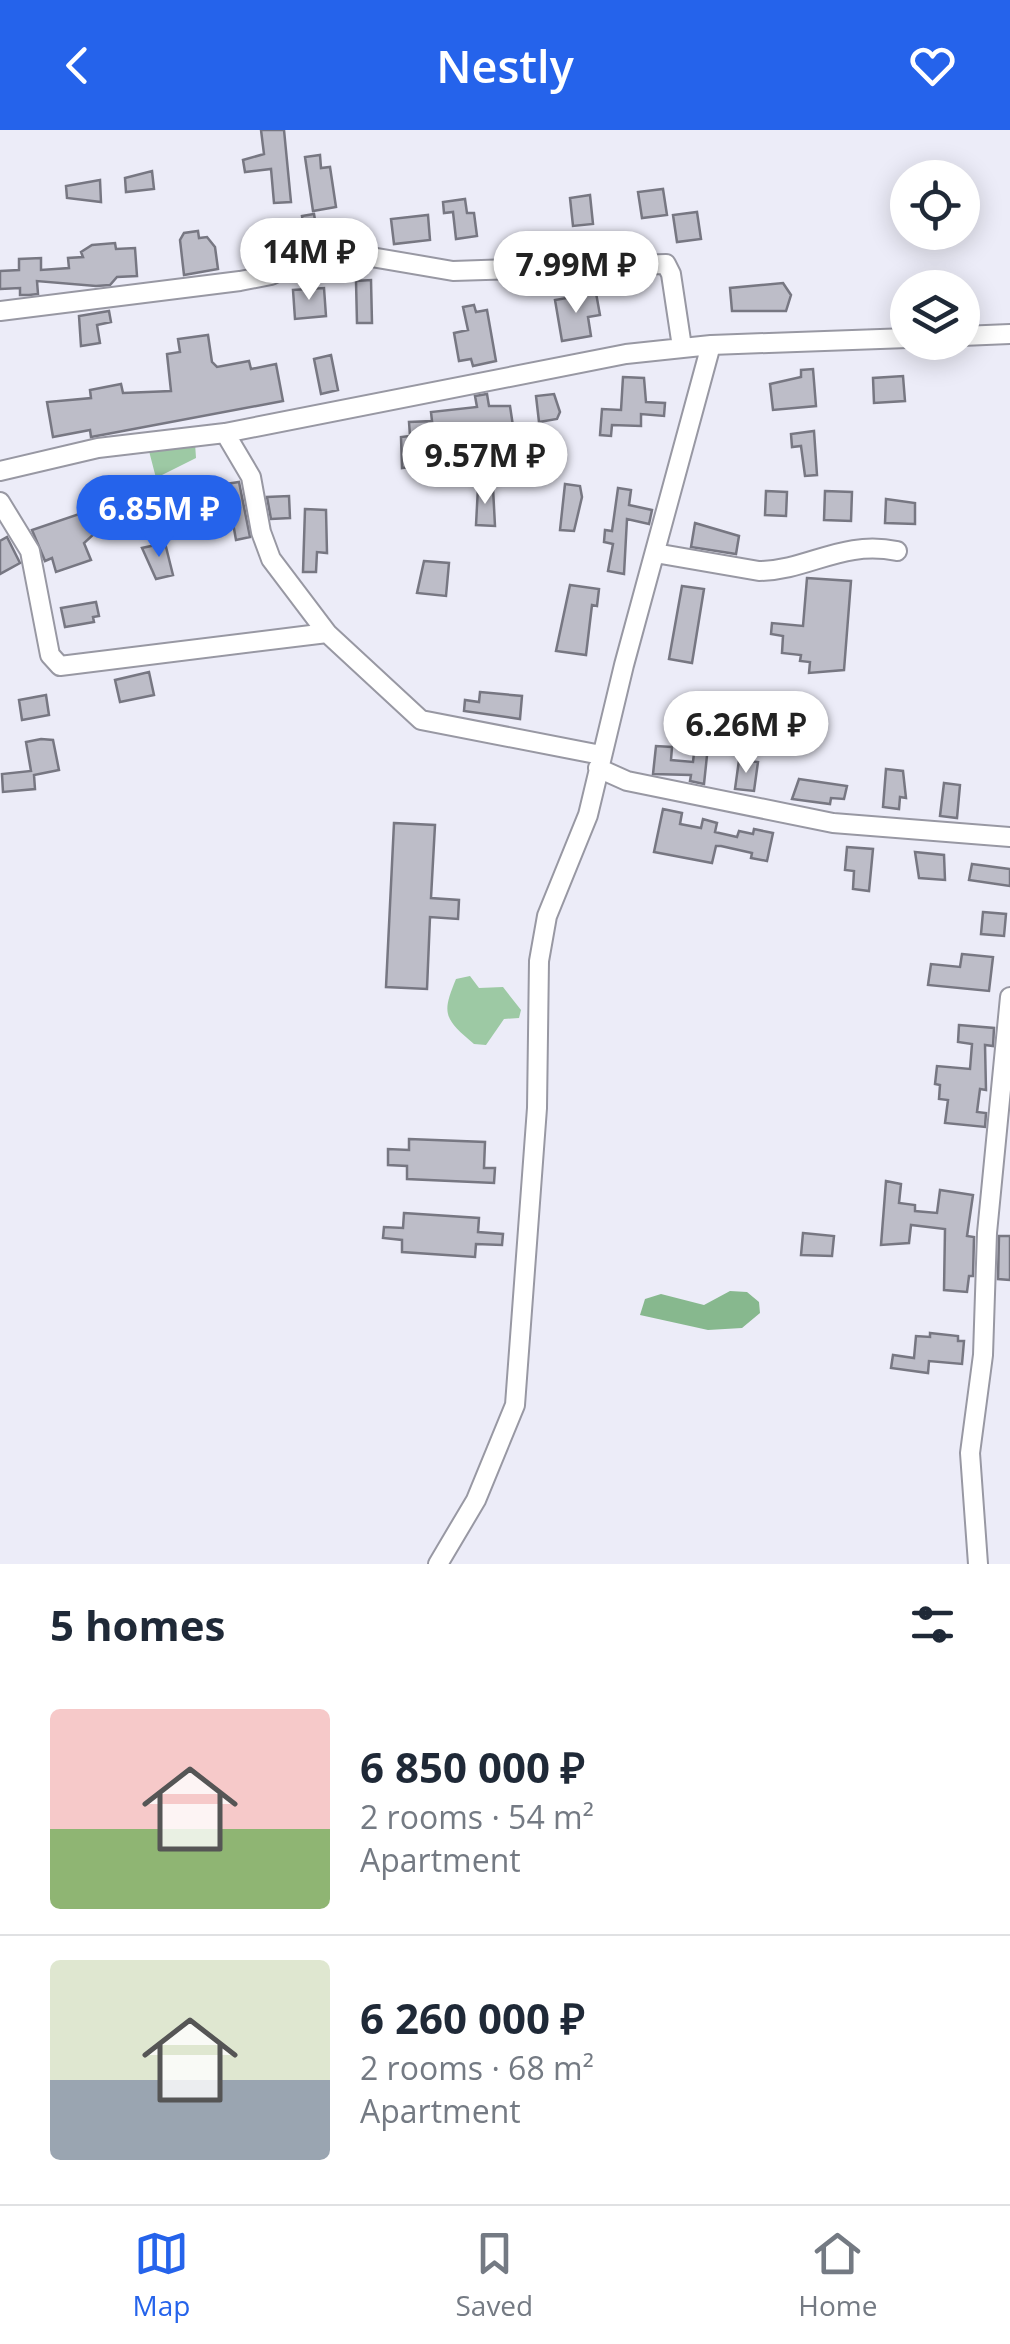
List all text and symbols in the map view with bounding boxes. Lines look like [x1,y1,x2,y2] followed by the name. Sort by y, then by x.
[436,35,574,96] text: Nestly
[50,38,105,93] icon: back
[905,38,960,93] icon: heart
[890,160,980,360] map controls
[890,160,980,250] button: locate
[239,218,379,303] pin: 14M ₽
[262,229,356,272] text: 14M ₽
[484,231,668,316] pin: 7.99M ₽
[515,242,637,285] text: 7.99M ₽
[890,270,980,360] button: layers
[393,422,577,507] pin: 9.57M ₽
[424,433,546,476] text: 9.57M ₽
[67,475,251,560] pin: 6.85M ₽
[98,486,220,529] text: 6.85M ₽
[654,691,838,776] pin: 6.26M ₽
[685,702,807,745] text: 6.26M ₽
[50,1596,225,1653] text: 5 homes
[905,1597,960,1652] icon: filters
[360,1738,585,1795] text: 6 850 000 ₽
[130,1749,250,1869] icon: home
[360,1795,594,1838] text: 2 rooms · 54 m²
[360,1838,521,1881] text: Apartment
[360,1989,585,2046] text: 6 260 000 ₽
[130,2000,250,2120] icon: home
[360,2046,594,2089] text: 2 rooms · 68 m²
[360,2089,521,2132] text: Apartment
[133,2226,190,2324] tab: Map
[455,2226,533,2324] tab: Saved
[798,2226,877,2324] tab: Home

